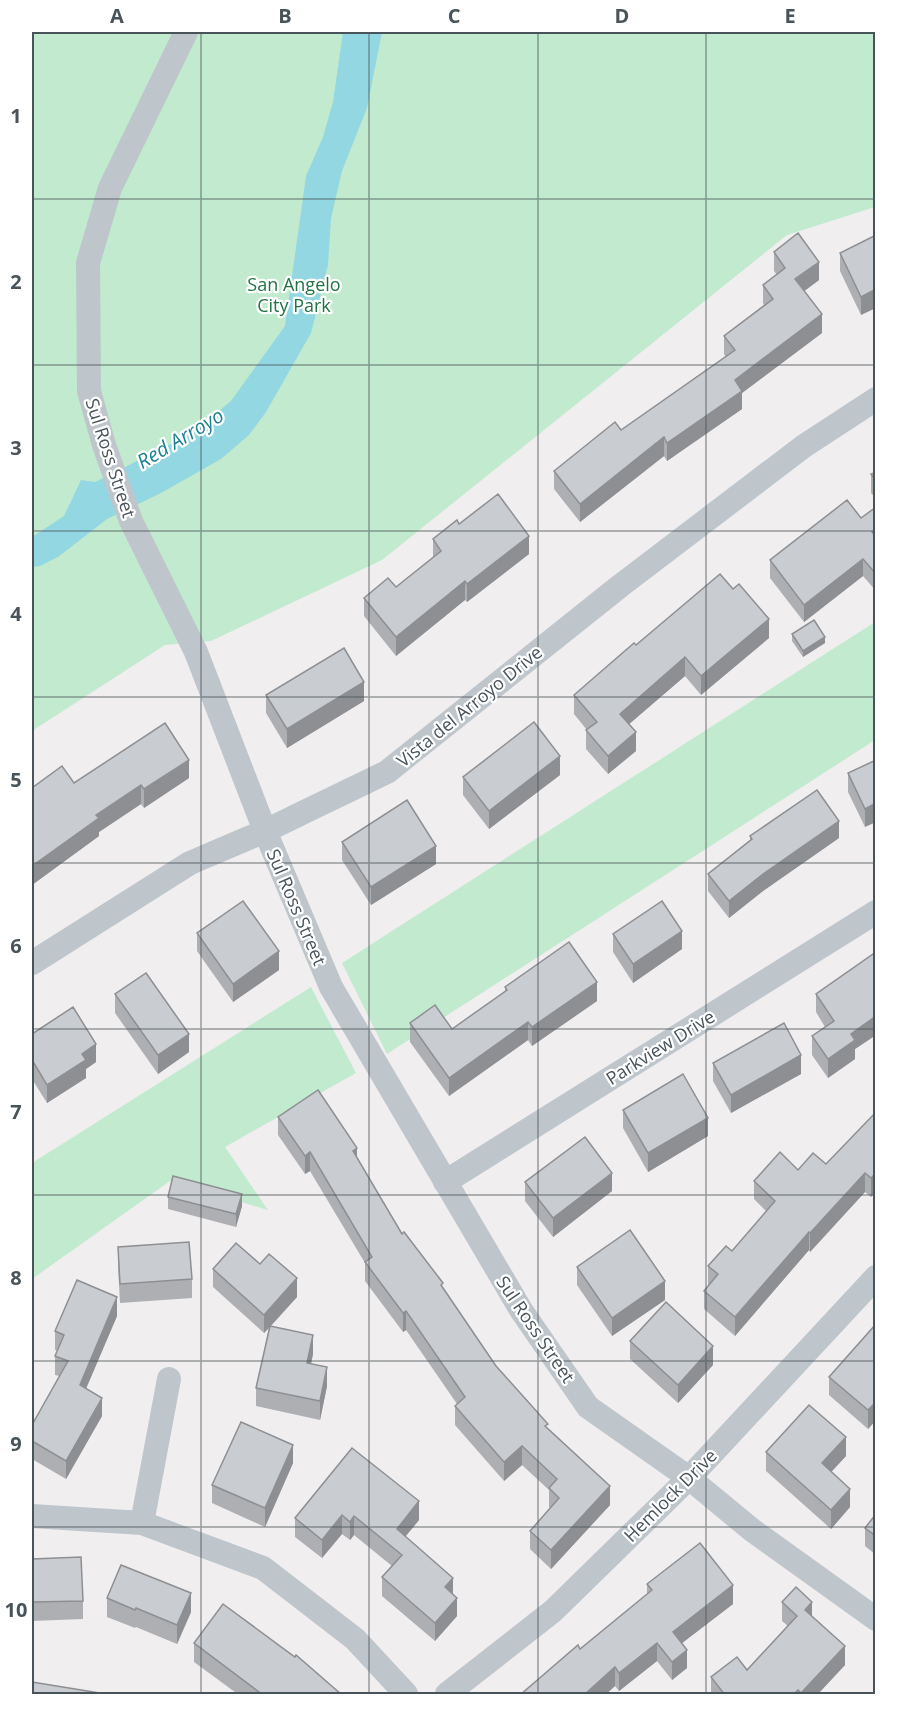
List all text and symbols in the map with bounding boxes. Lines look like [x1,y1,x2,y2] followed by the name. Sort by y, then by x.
[110,2,124,29] text: A
[278,2,292,29] text: B
[448,2,461,29] text: C
[615,2,629,29] text: D
[784,2,796,29] text: E
[10,102,22,129] text: 1
[10,268,22,295] text: 2
[247,272,341,317] park label: San Angelo City Park
[80,395,142,521] street label: Sul Ross Street
[132,401,228,475] water label: Red Arroyo
[10,434,22,461] text: 3
[10,600,22,627] text: 4
[391,640,547,772] street label: Vista del Arroyo Drive
[10,766,22,793] text: 5
[262,845,332,969] street label: Sul Ross Street
[10,932,22,959] text: 6
[601,1004,719,1090] street label: Parkview Drive
[10,1098,22,1125] text: 7
[10,1264,22,1291] text: 8
[491,1271,581,1387] street label: Sul Ross Street
[10,1430,22,1457] text: 9
[618,1443,722,1547] street label: Hemlock Drive
[5,1596,27,1623] text: 10

